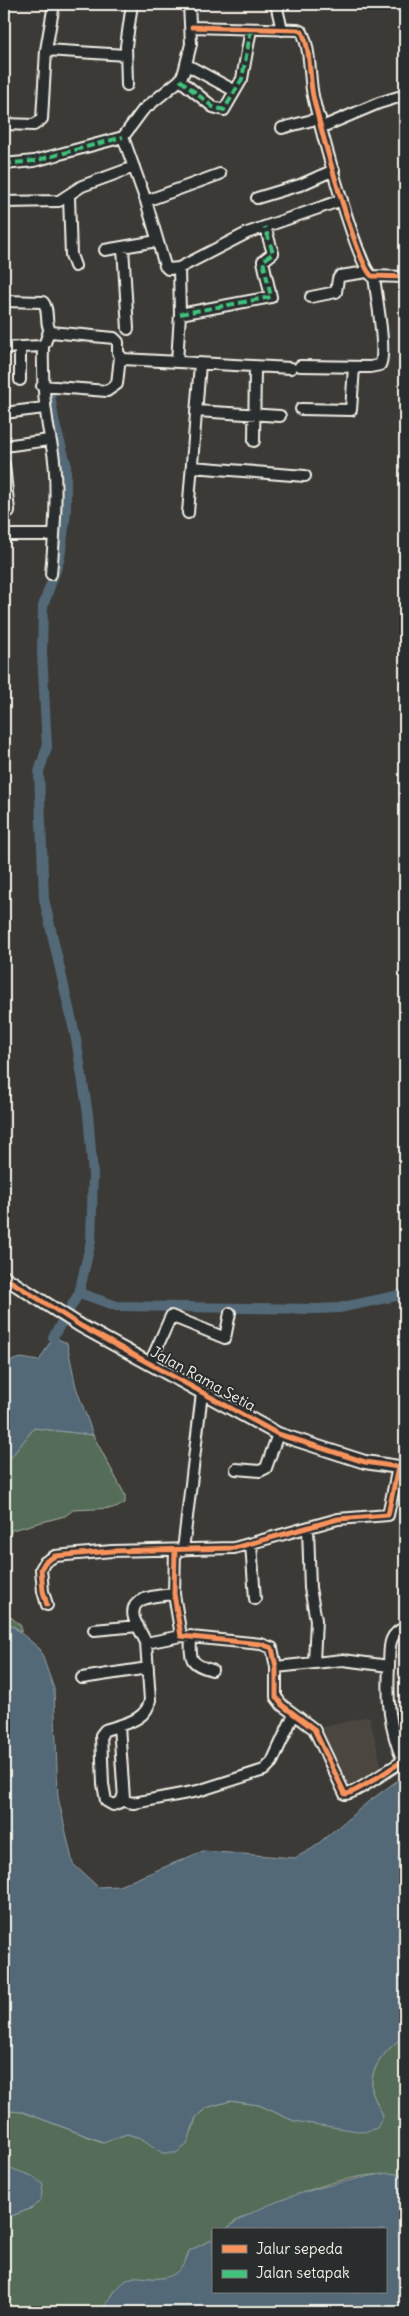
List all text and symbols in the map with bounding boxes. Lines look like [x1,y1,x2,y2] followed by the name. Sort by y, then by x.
[147,1342,259,1415] street label: Jalan Rama Setia
[212,2228,386,2294] legend
[256,2239,343,2258] text: Jalur sepeda
[256,2263,350,2282] text: Jalan setapak

